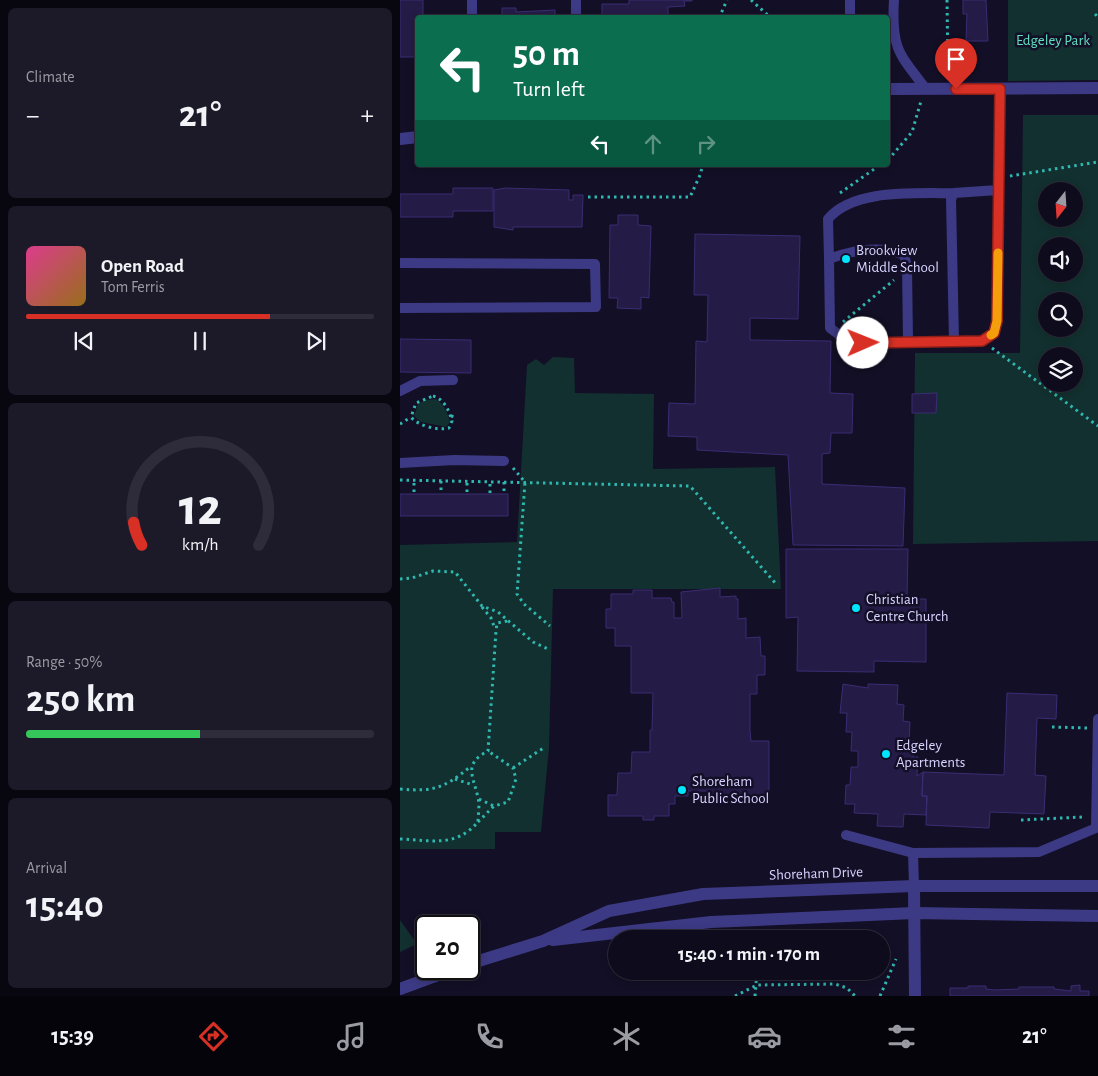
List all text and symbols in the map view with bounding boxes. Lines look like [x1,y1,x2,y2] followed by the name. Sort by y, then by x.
[1016,33,1090,48] park label: Edgeley Park
[430,35,495,100] icon: left
[513,37,580,72] text: 50 m
[935,38,977,89] pin
[942,45,970,73] icon: arrive
[26,69,75,85] text: Climate
[513,78,585,100] text: Turn left
[179,96,221,134] text: 21°
[26,102,39,130] text: −
[361,102,374,130] text: +
[586,130,614,158] icon: left
[639,130,667,158] icon: ahead
[692,130,720,158] icon: right
[1038,182,1082,228] north arrow
[1038,182,1083,392] map controls
[1038,237,1083,282] button: sound
[856,243,939,275] place label: Brookview Middle School
[840,253,852,265] marker: Brookview Middle School
[101,257,184,276] text: Open Road
[101,279,165,295] text: Tom Ferris
[1038,292,1083,337] button: search
[836,316,888,368] position arrow
[70,327,98,355] icon: previous
[186,327,214,355] icon: pause
[302,327,330,355] icon: next
[1038,347,1083,392] button: layers
[178,482,222,534] text: 12
[182,536,218,554] text: km/h
[866,592,949,624] place label: Christian Centre Church
[850,602,862,614] marker: Christian Centre Church
[26,654,102,670] text: Range · 50%
[26,681,135,719] text: 250 km
[896,738,965,770] place label: Edgeley Apartments
[880,748,892,760] marker: Edgeley Apartments
[692,774,769,806] place label: Shoreham Public School
[676,784,688,796] marker: Shoreham Public School
[26,860,67,876] text: Arrival
[769,864,863,883] street label: Shoreham Drive
[26,887,104,925] text: 15:40
[415,915,480,980] speed limit sign: 20
[678,945,820,964] text: 15:40 · 1 min · 170 m
[196,1019,231,1054] icon: directions
[334,1019,369,1054] icon: music
[472,1019,507,1054] icon: phone
[609,1019,644,1054] icon: climate
[747,1019,782,1054] icon: car
[884,1019,919,1054] icon: filters
[51,1025,94,1047] text: 15:39
[1022,1025,1047,1047] text: 21°

